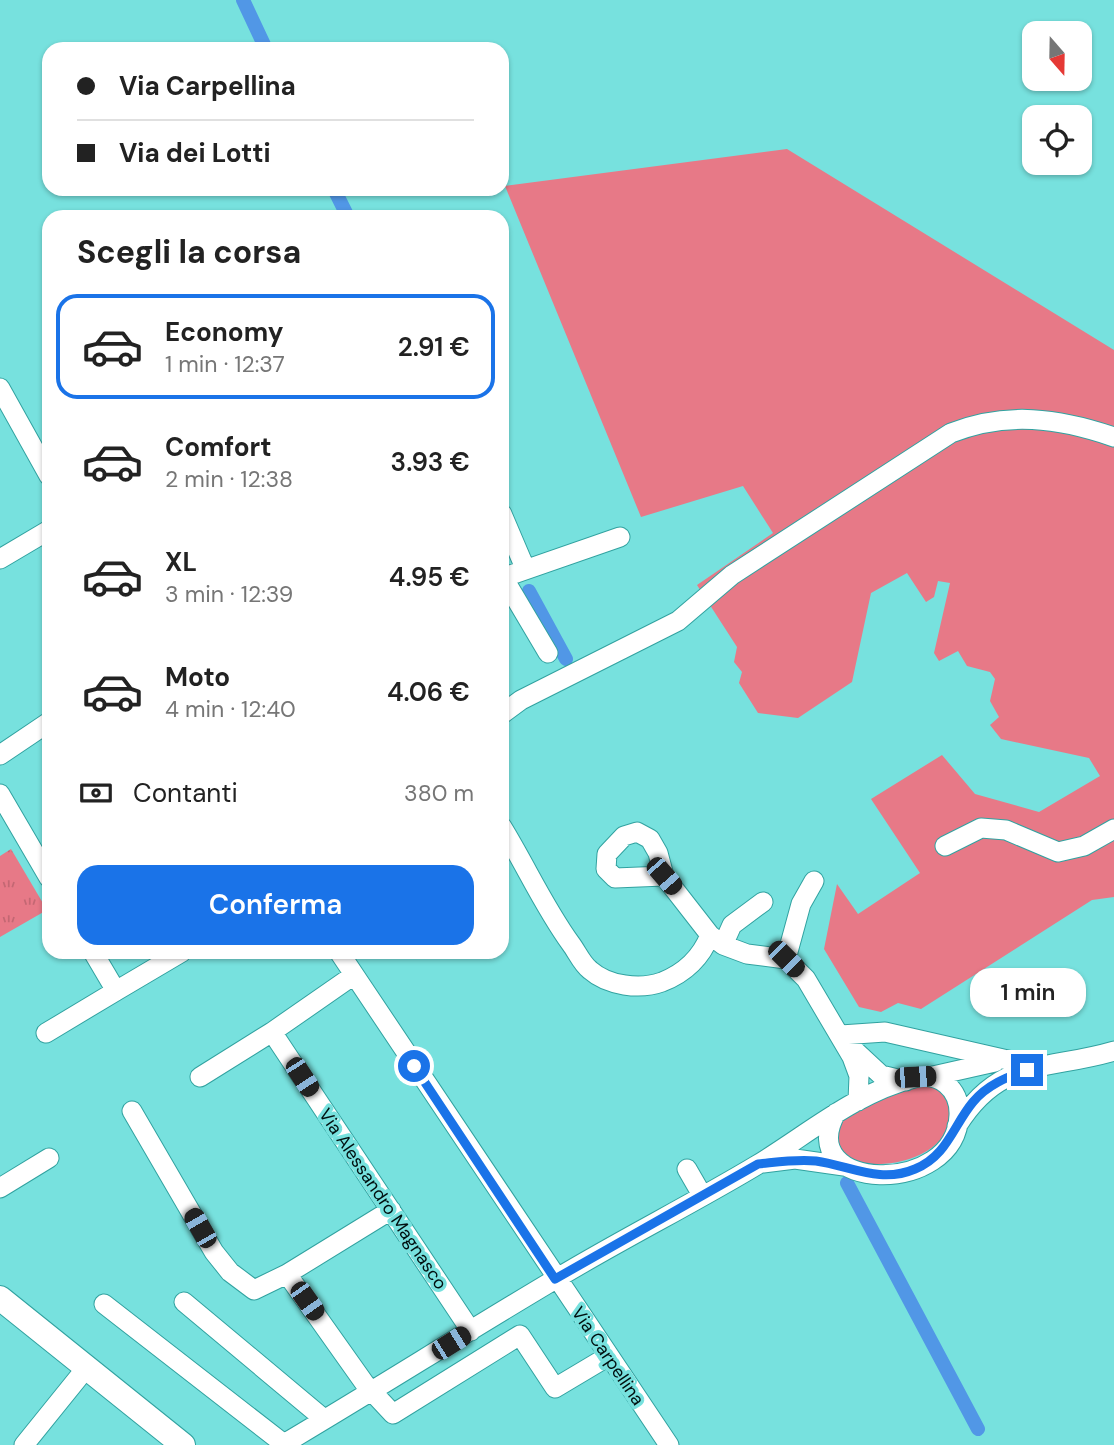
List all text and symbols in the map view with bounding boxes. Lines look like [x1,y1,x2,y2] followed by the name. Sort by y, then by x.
[1022,21,1092,91] north arrow
[1022,21,1092,175] map controls
[119,69,296,103] text: Via Carpellina
[1022,105,1092,175] button: locate
[119,136,271,170] text: Via dei Lotti
[77,231,301,273] text: Scegli la corsa
[81,315,144,378] icon: car
[165,315,283,349] text: Economy
[398,330,470,364] text: 2.91 €
[165,349,285,379] text: 1 min · 12:37
[81,430,144,493] icon: car
[165,430,271,464] text: Comfort
[391,445,470,479] text: 3.93 €
[165,464,293,494] text: 2 min · 12:38
[81,545,144,608] icon: car
[165,545,197,579] text: XL
[389,560,470,594] text: 4.95 €
[165,579,293,609] text: 3 min · 12:39
[81,660,144,723] icon: car
[165,660,230,694] text: Moto
[387,675,470,709] text: 4.06 €
[165,694,296,724] text: 4 min · 12:40
[77,774,115,812] icon: cash
[133,776,238,810] text: Contanti
[404,778,474,808] text: 380 m
[643,853,686,899] car
[77,865,474,945] button: Conferma
[764,937,809,981] car
[969,968,1085,1018] callout: 1 min
[1001,977,1055,1007] text: 1 min
[398,1050,430,1082] route start
[282,1054,323,1100] car
[1011,1054,1043,1086] route end
[894,1065,937,1089] car
[313,1104,453,1294] street label: Via Alessandro Magnasco
[181,1205,220,1251] car
[287,1278,328,1324] car
[566,1302,650,1410] street label: Via Carpellina
[428,1323,475,1363] car

